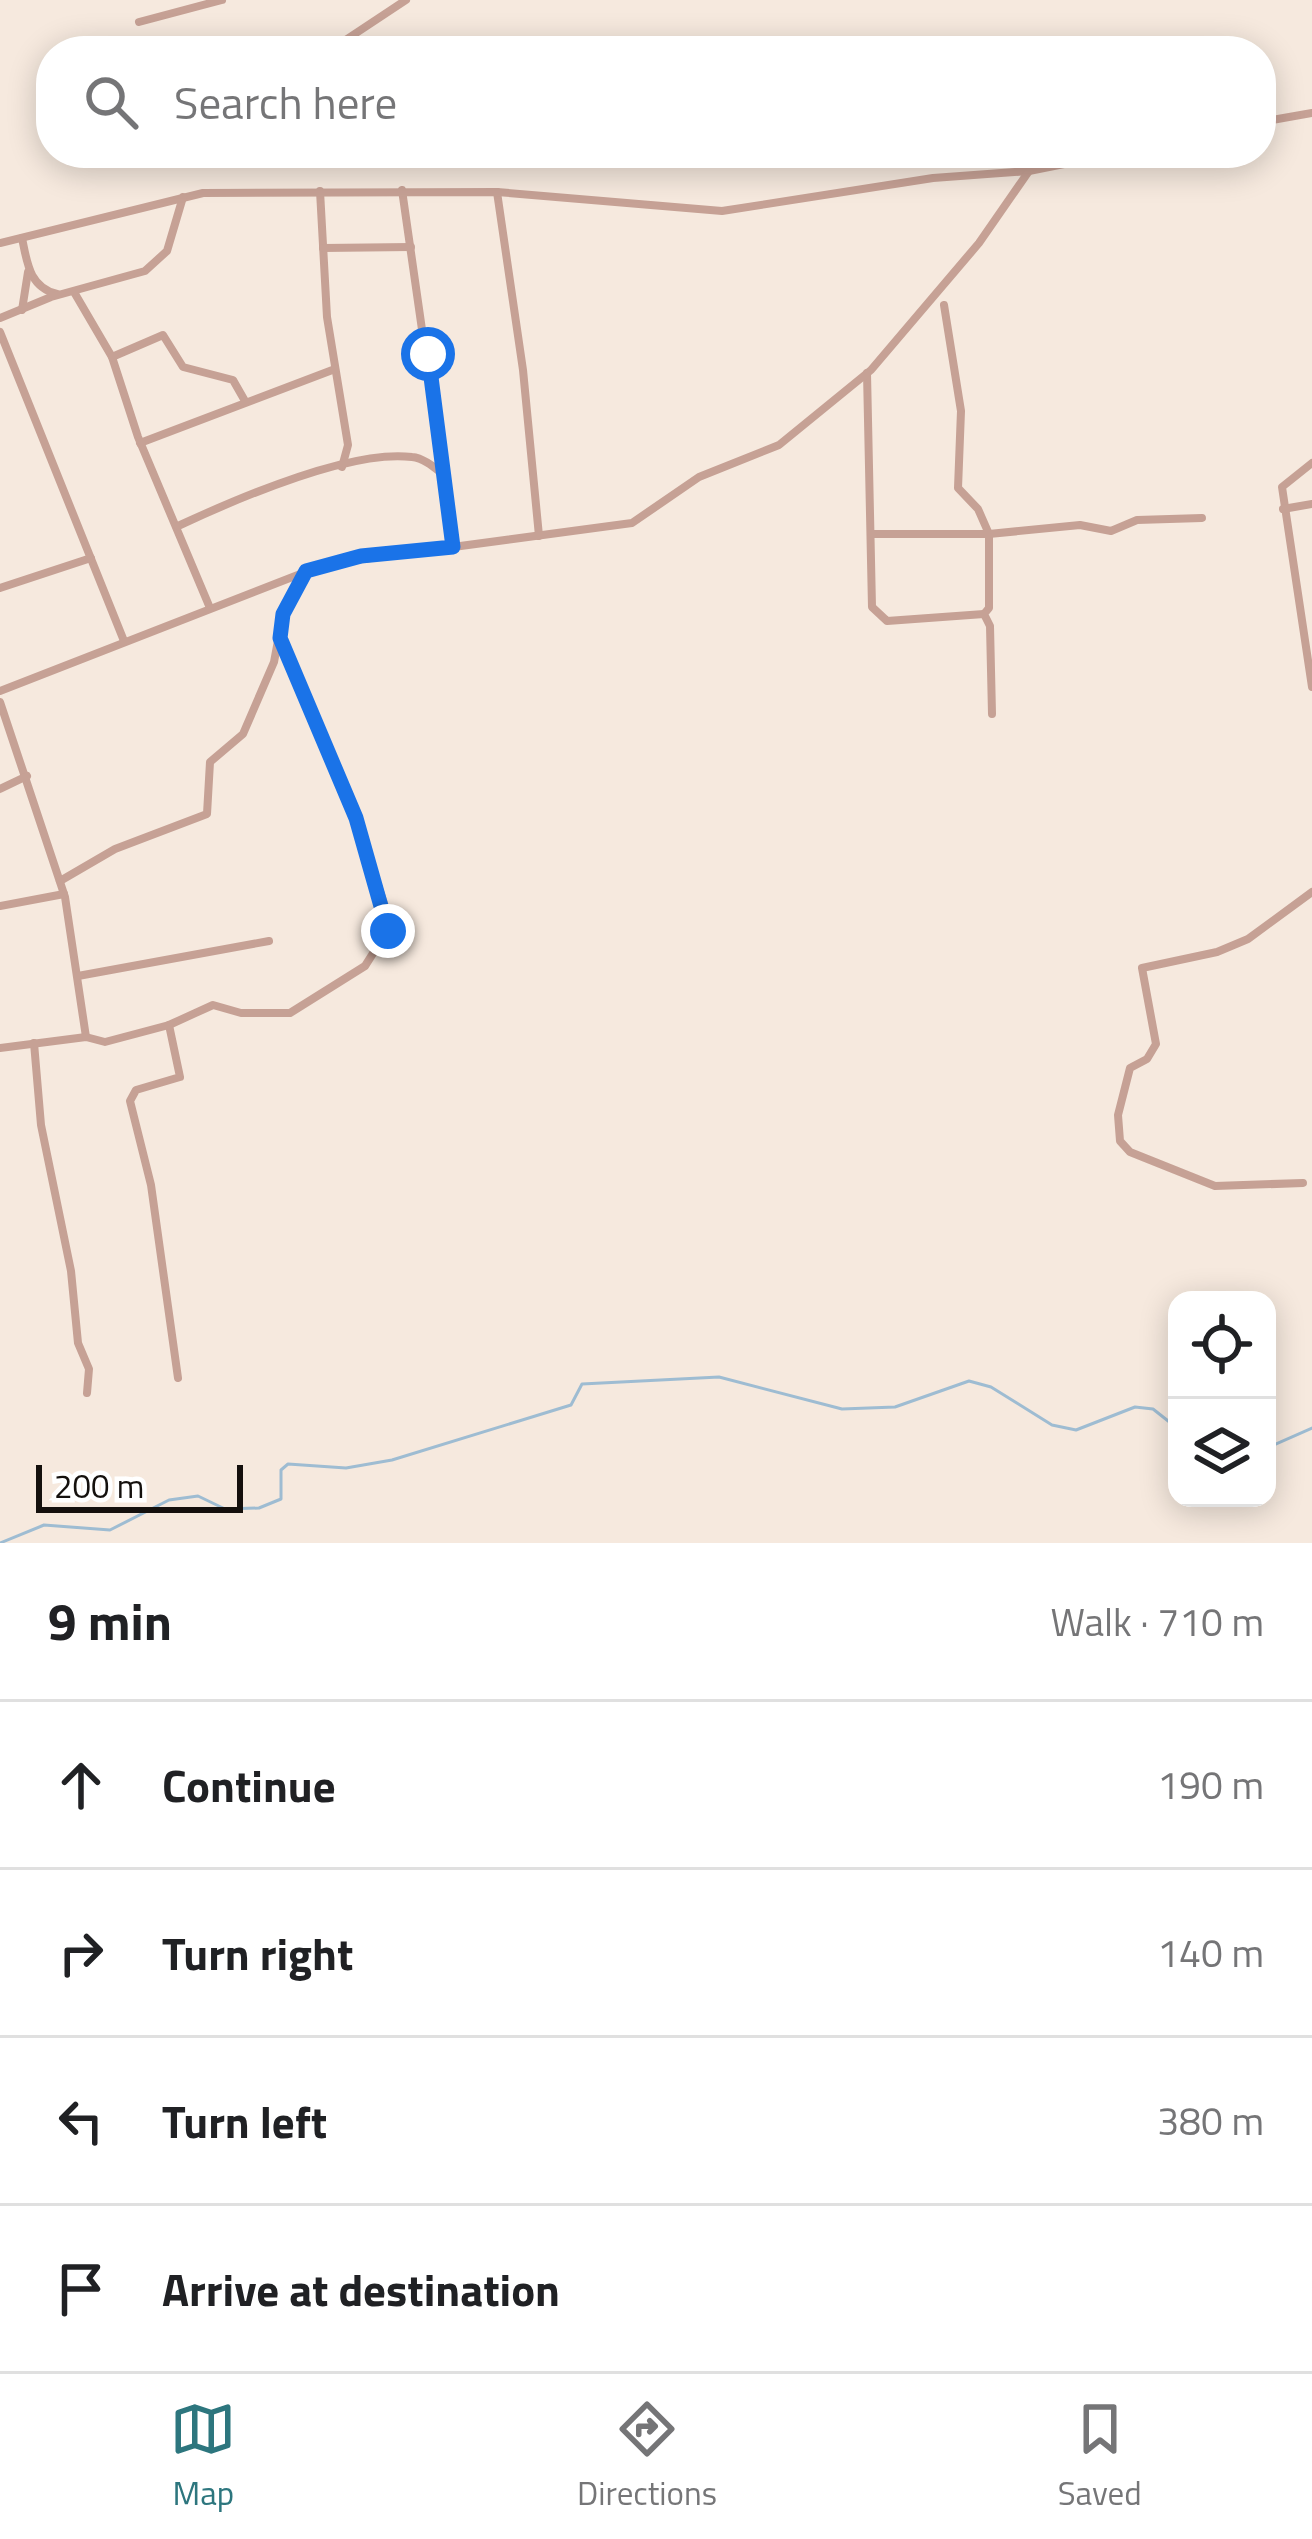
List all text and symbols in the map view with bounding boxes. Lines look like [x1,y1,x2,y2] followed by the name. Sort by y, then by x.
[36,36,1276,168] search box
[174,68,397,136] text: Search here
[78,69,144,135] icon: search
[401,327,455,381] route start
[361,904,415,958] route end
[1168,1291,1276,1507] map controls
[1168,1291,1276,1399] button: locate
[1168,1399,1276,1507] button: layers
[36,1459,243,1512] scale bar
[54,1461,144,1511] text: 200 m
[48,1582,172,1660] text: 9 min
[1050,1592,1264,1651] text: Walk · 710 m
[162,1751,336,1819] text: Continue
[48,1752,114,1818] icon: ahead
[1157,1755,1264,1814] text: 190 m
[162,1919,353,1987] text: Turn right
[48,1920,114,1986] icon: right
[1157,1923,1264,1982] text: 140 m
[162,2087,327,2155] text: Turn left
[48,2088,114,2154] icon: left
[1157,2091,1264,2150] text: 380 m
[162,2255,560,2323] text: Arrive at destination
[48,2256,114,2322] icon: arrive
[170,2396,236,2518] tab: Map
[577,2396,717,2518] tab: Directions
[1058,2396,1142,2518] tab: Saved

